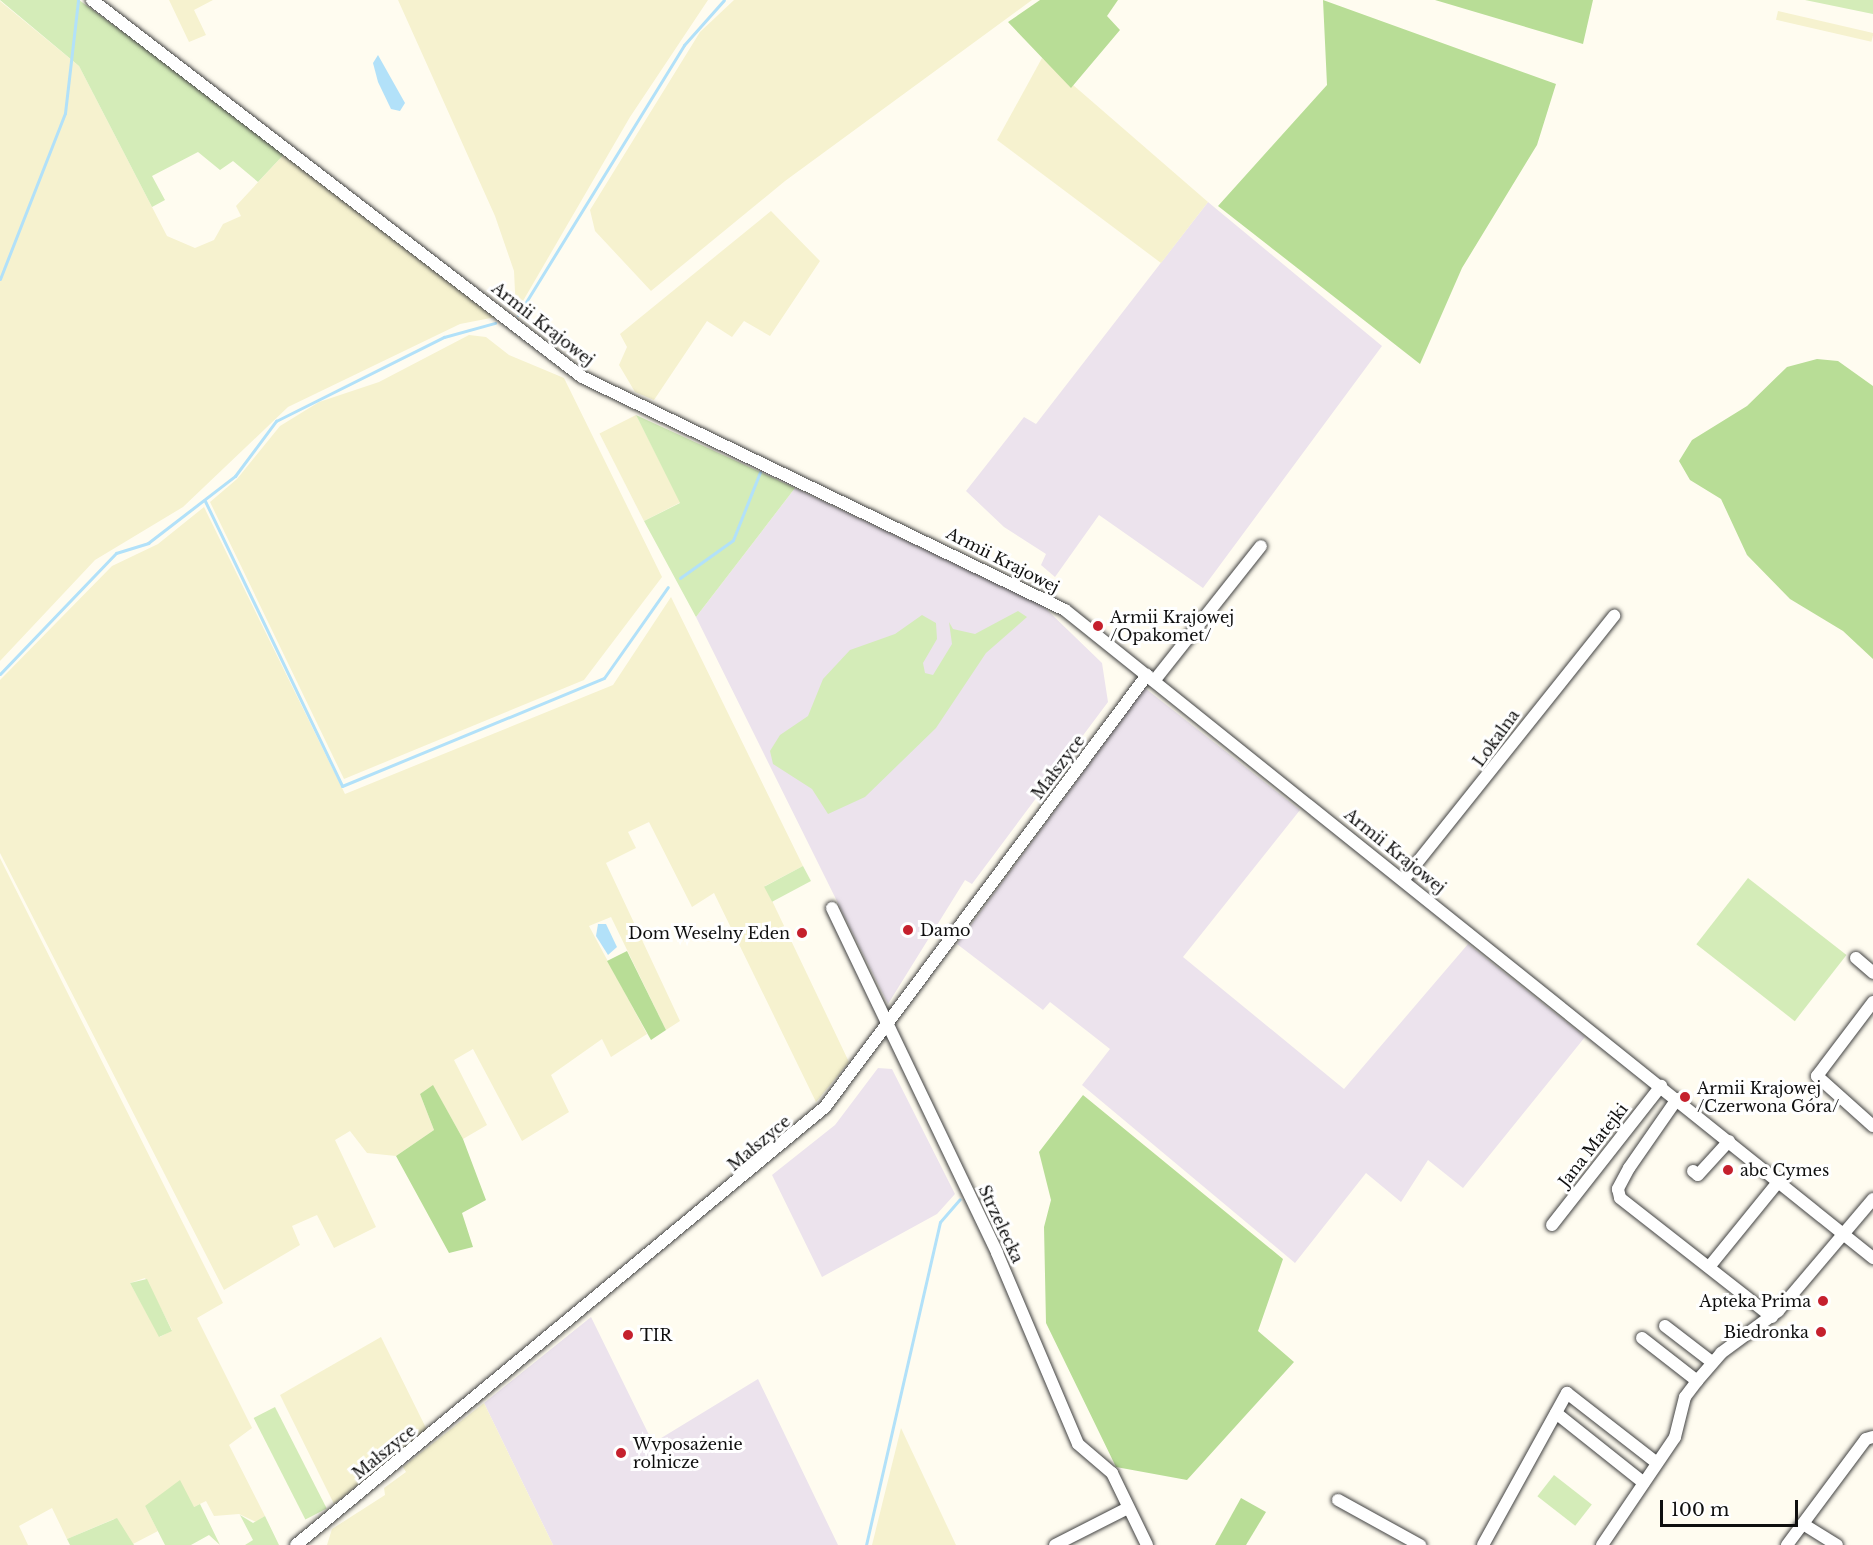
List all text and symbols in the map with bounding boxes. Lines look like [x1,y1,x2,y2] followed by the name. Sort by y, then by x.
[488,278,598,370] street label: Armii Krajowej
[943,523,1063,597] street label: Armii Krajowej
[1110,607,1234,645] place label: Armii Krajowej /Opakomet/
[1091,619,1105,633] marker: Armii Krajowej /Opakomet/
[1469,706,1523,770] street label: Lokalna
[1028,731,1088,803] street label: Małszyce
[1341,805,1449,897] street label: Armii Krajowej
[920,920,971,940] place label: Damo
[627,923,790,943] place label: Dom Weselny Eden
[901,923,915,937] marker: Damo
[795,926,809,940] marker: Dom Weselny Eden
[1697,1078,1839,1116] place label: Armii Krajowej /Czerwona Góra/
[1678,1090,1692,1104] marker: Armii Krajowej /Czerwona Góra/
[1554,1099,1632,1191] street label: Jana Matejki
[724,1111,794,1175] street label: Małszyce
[1740,1160,1829,1180] place label: abc Cymes
[1721,1163,1735,1177] marker: abc Cymes
[975,1182,1027,1266] street label: Strzelecka
[1699,1291,1811,1311] place label: Apteka Prima
[1816,1294,1830,1308] marker: Apteka Prima
[1724,1322,1809,1342] place label: Biedronka
[640,1325,672,1345] place label: TIR
[1814,1325,1828,1339] marker: Biedronka
[621,1328,635,1342] marker: TIR
[349,1421,419,1483] street label: Małszyce
[633,1434,743,1472] place label: Wyposażenie rolnicze
[614,1446,628,1460] marker: Wyposażenie rolnicze
[1663,1488,1801,1526] scale bar
[1671,1499,1729,1521] text: 100 m

